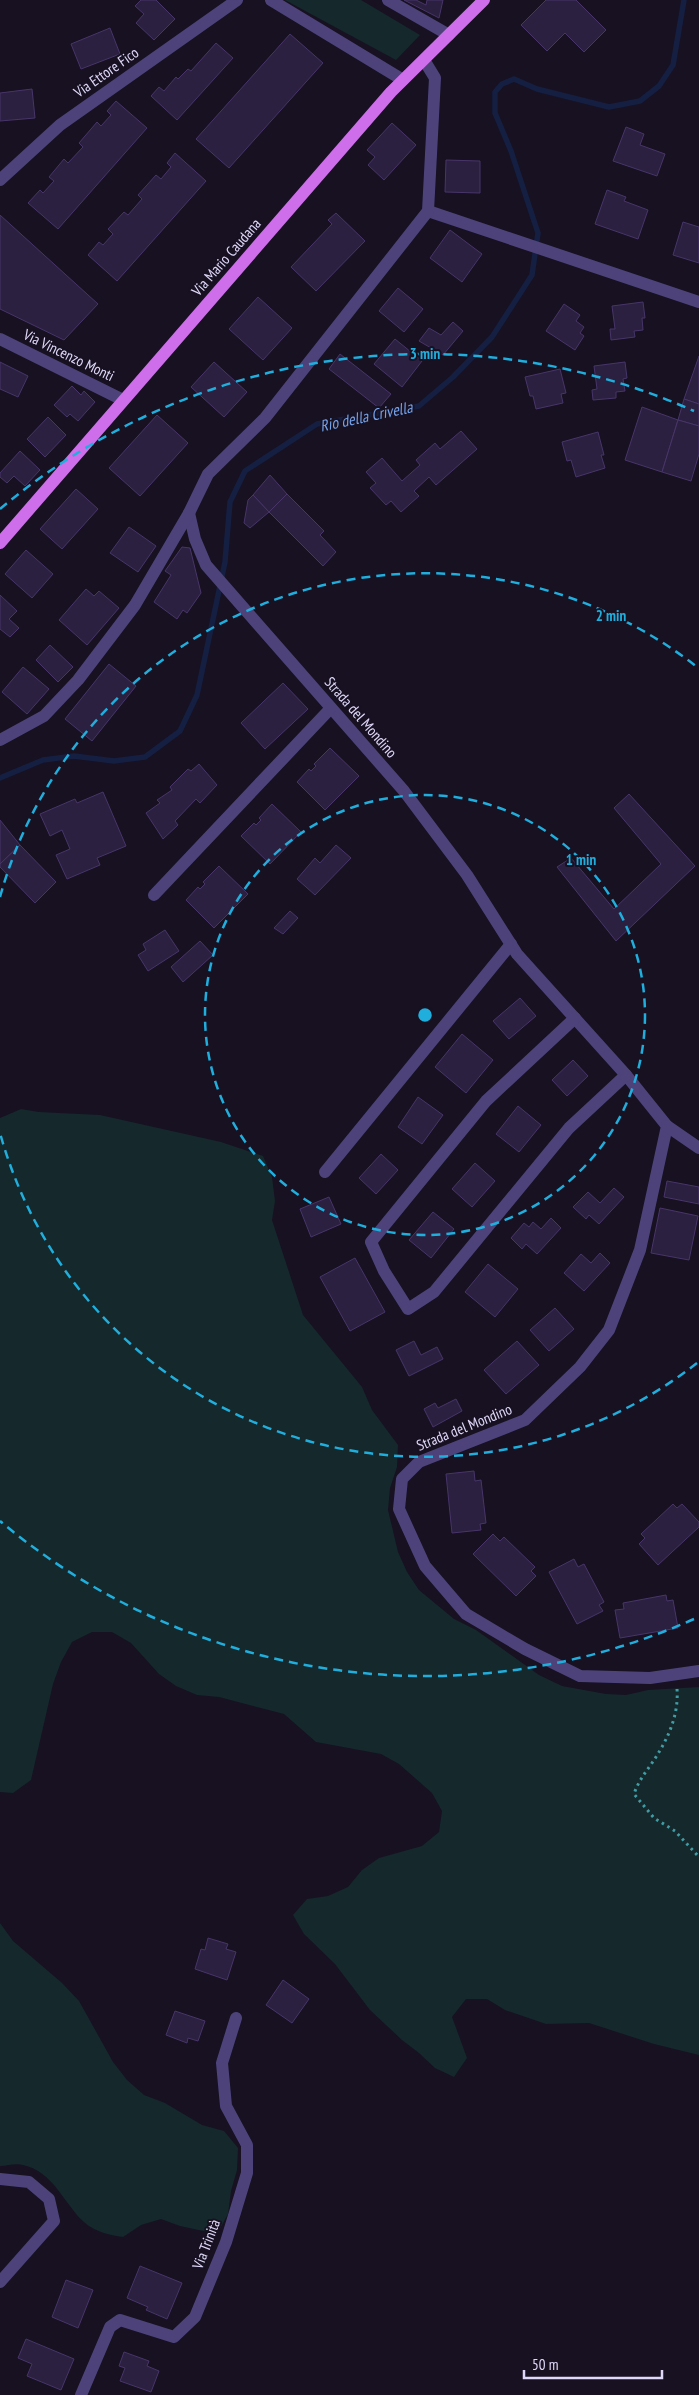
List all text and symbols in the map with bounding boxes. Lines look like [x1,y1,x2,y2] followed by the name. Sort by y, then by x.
[69,43,142,102] street label: Via Ettore Fico
[187,214,265,300] street label: Via Mario Caudana
[20,324,117,385] street label: Via Vincenzo Monti
[410,344,440,363] text: 3 min
[318,396,416,436] water label: Rio della Crivella
[596,606,626,625] text: 2 min
[321,673,401,761] street label: Strada del Mondino
[566,850,596,869] text: 1 min
[416,1006,434,1024] centre of rings
[414,1399,514,1455] street label: Strada del Mondino
[187,2216,224,2273] street label: Via Trinità
[524,2348,662,2380] scale bar
[532,2355,558,2374] text: 50 m

